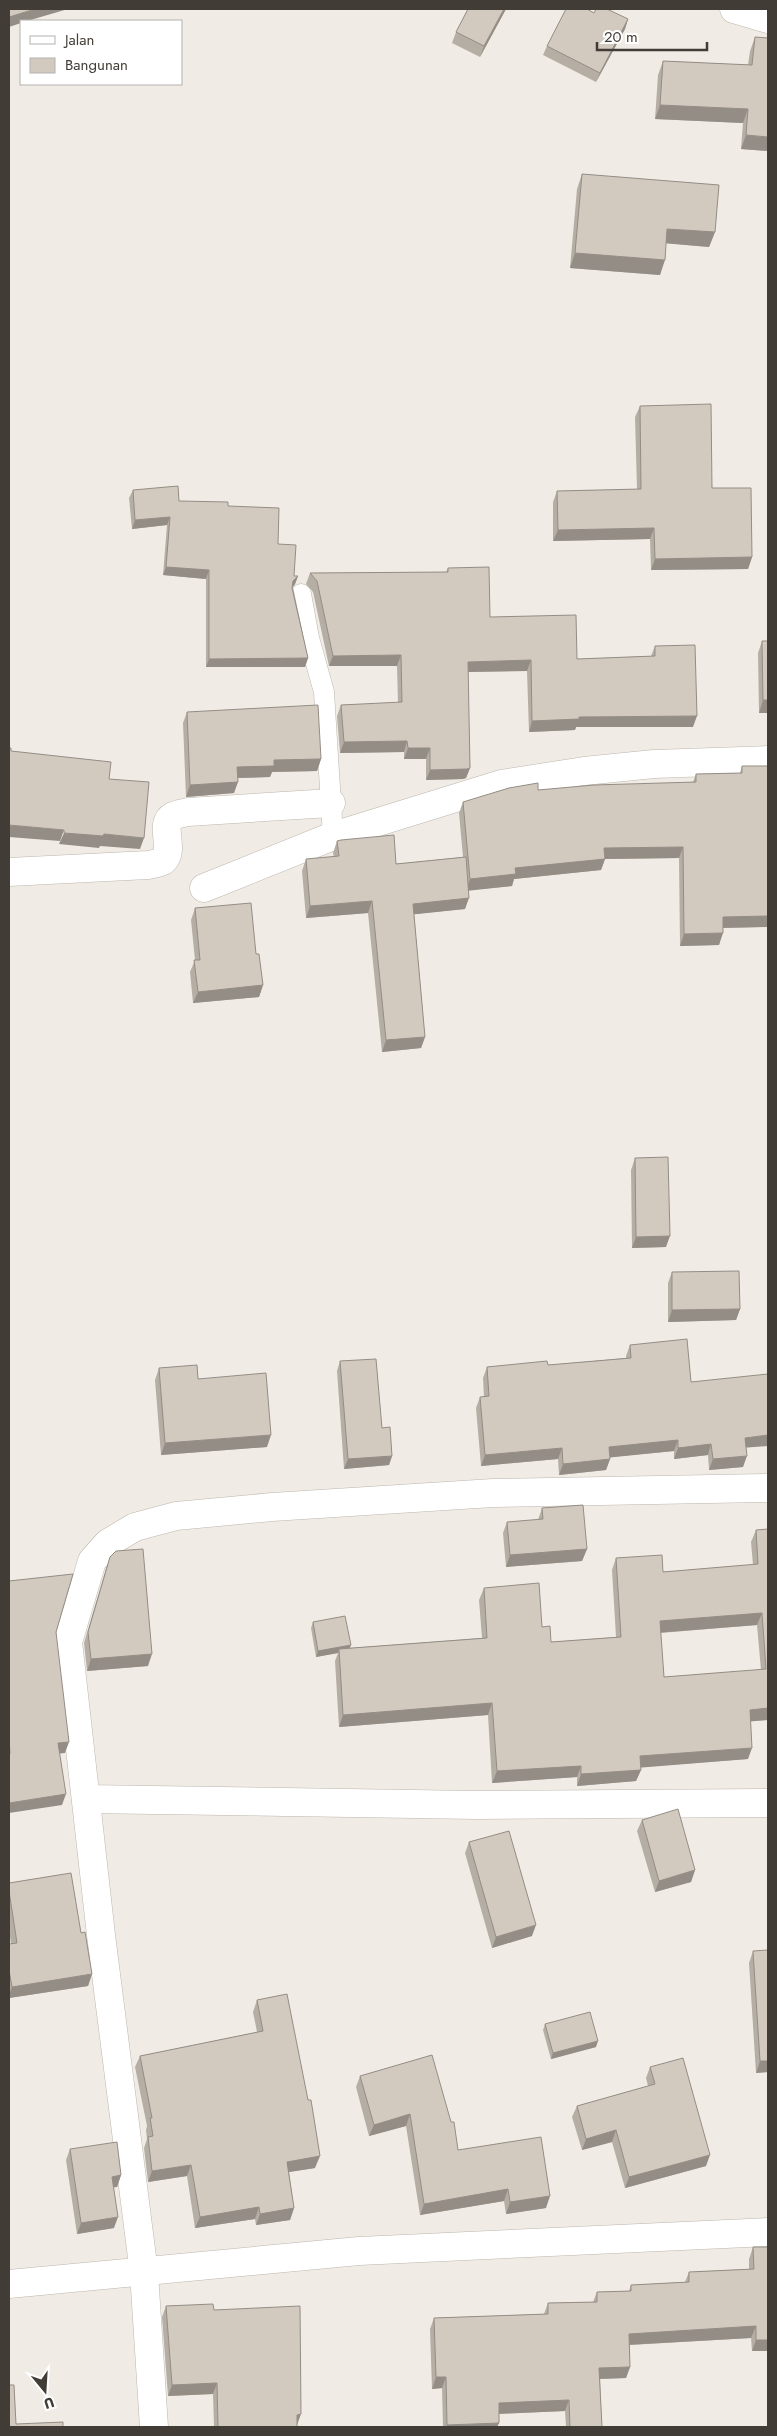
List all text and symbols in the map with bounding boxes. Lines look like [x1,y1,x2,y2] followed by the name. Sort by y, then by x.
[20,20,182,85] legend
[597,20,707,52] scale bar
[604,26,638,48] text: 20 m
[63,29,94,51] text: Jalan
[65,54,128,76] text: Bangunan
[20,2366,70,2416] north arrow
[41,2392,57,2414] text: U

